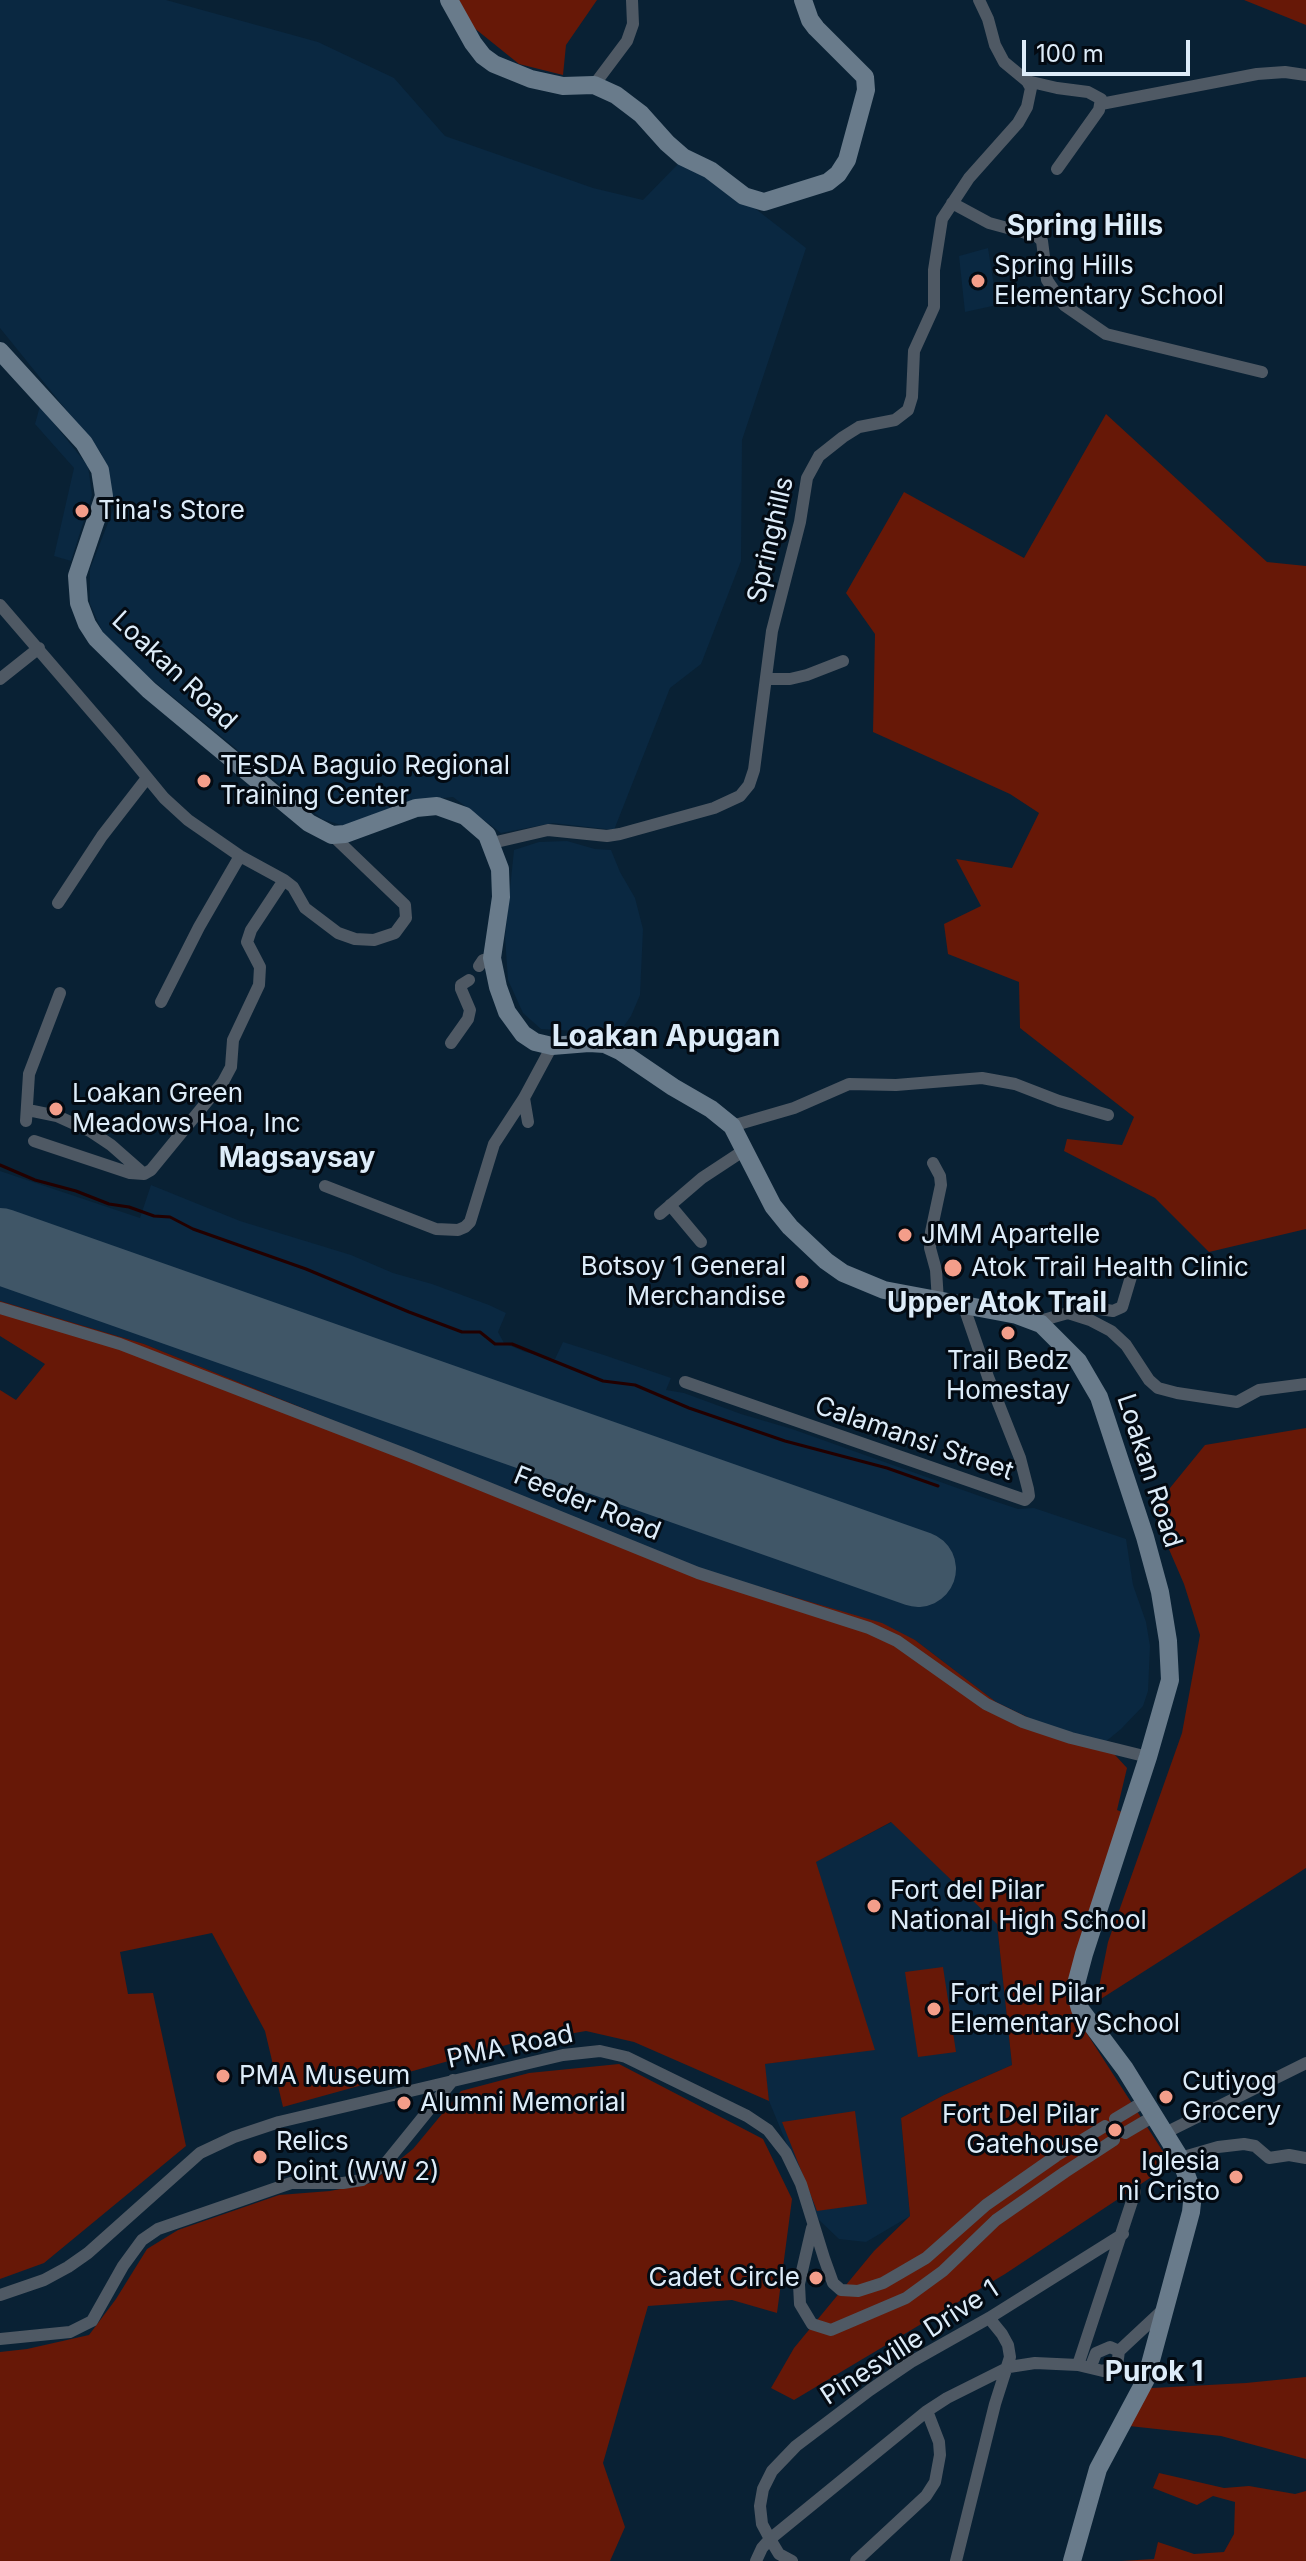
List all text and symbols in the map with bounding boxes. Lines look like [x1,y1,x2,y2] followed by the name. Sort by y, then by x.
[1026,24,1194,74] scale bar
[1036,39,1104,68] text: 100 m
[1007,210,1163,244] district label: Spring Hills
[994,250,1224,312] place label: Spring Hills Elementary School
[969,272,987,290] marker: Spring Hills Elementary School
[741,474,801,606] street label: Springhills
[98,495,245,527] place label: Tina's Store
[73,502,91,520] marker: Tina's Store
[105,605,243,737] street label: Loakan Road
[220,750,510,812] place label: TESDA Baguio Regional Training Center
[195,772,213,790] marker: TESDA Baguio Regional Training Center
[552,1019,780,1055] district label: Loakan Apugan
[72,1078,301,1140] place label: Loakan Green Meadows Hoa, Inc
[47,1100,65,1118] marker: Loakan Green Meadows Hoa, Inc
[219,1142,375,1176] district label: Magsaysay
[921,1219,1100,1251] place label: JMM Apartelle
[896,1226,914,1244] marker: JMM Apartelle
[581,1251,786,1312] place label: Botsoy 1 General Merchandise
[971,1252,1249,1284] place label: Atok Trail Health Clinic
[942,1257,964,1279] marker: Atok Trail Health Clinic
[793,1273,811,1291] marker: Botsoy 1 General Merchandise
[887,1287,1107,1321] district label: Upper Atok Trail
[999,1324,1017,1342] marker: Trail Bedz Homestay
[946,1345,1070,1406] place label: Trail Bedz Homestay
[811,1390,1017,1488] street label: Calamansi Street
[1110,1390,1188,1552] street label: Loakan Road
[509,1460,665,1548] street label: Feeder Road
[890,1875,1147,1936] place label: Fort del Pilar National High School
[865,1897,883,1915] marker: Fort del Pilar National High School
[950,1978,1180,2040] place label: Fort del Pilar Elementary School
[925,2000,943,2018] marker: Fort del Pilar Elementary School
[444,2018,576,2076] street label: PMA Road
[239,2060,410,2092] place label: PMA Museum
[1182,2066,1281,2128] place label: Cutiyog Grocery
[214,2067,232,2085] marker: PMA Museum
[420,2087,626,2119] place label: Alumni Memorial
[1157,2088,1175,2106] marker: Cutiyog Grocery
[395,2094,413,2112] marker: Alumni Memorial
[942,2099,1099,2160] place label: Fort Del Pilar Gatehouse
[1106,2121,1124,2139] marker: Fort Del Pilar Gatehouse
[276,2126,440,2188] place label: Relics Point (WW 2)
[1118,2146,1220,2208] place label: Iglesia ni Cristo
[251,2148,269,2166] marker: Relics Point (WW 2)
[1227,2168,1245,2186] marker: Iglesia ni Cristo
[649,2262,800,2294] place label: Cadet Circle
[807,2269,825,2287] marker: Cadet Circle
[815,2274,1005,2412] street label: Pinesville Drive 1
[1105,2356,1203,2390] district label: Purok 1

